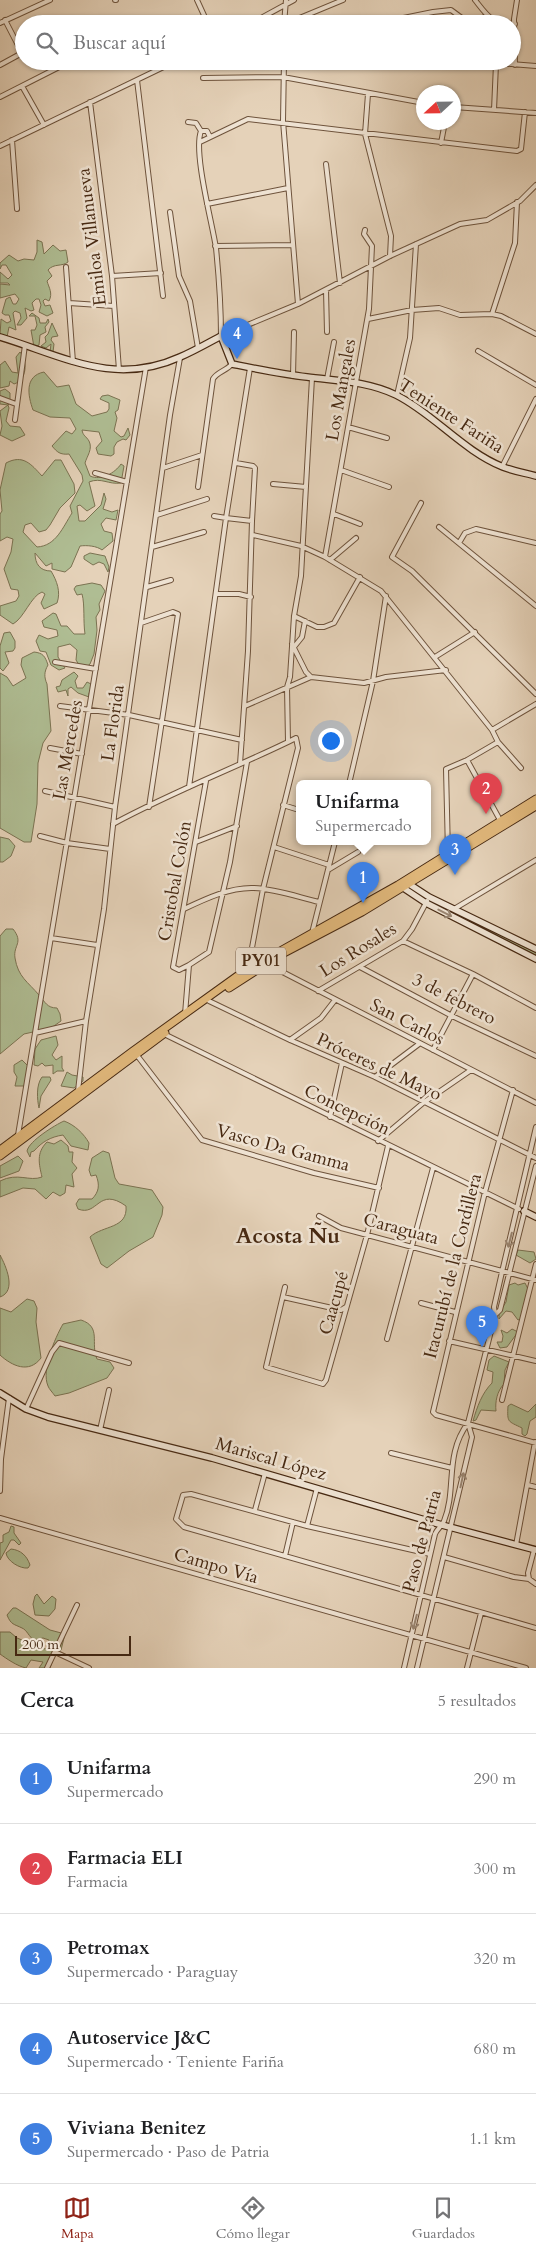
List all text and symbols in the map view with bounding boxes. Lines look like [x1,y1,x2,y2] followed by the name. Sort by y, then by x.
[15,15,521,70] search box
[33,29,61,57] icon: search
[73,30,166,56] text: Buscar aquí
[416,85,461,130] north arrow
[71,166,113,307] street label: Emiloa Villanueva
[221,318,253,359] pin: 4
[320,337,362,443] street label: Los Mangales
[393,372,509,460] street label: Teniente Fariña
[95,683,131,763] street label: La Florida
[47,698,89,802] street label: Las Mercedes
[318,728,344,754] your location
[470,773,502,814] pin: 2
[296,780,431,845] popup
[315,789,400,815] text: Unifarma
[315,815,412,837] text: Supermercado
[152,818,198,943] street label: Cristobal Colón
[439,834,471,875] pin: 3
[347,862,379,903] pin: 1
[437,908,452,918] one-way arrow
[315,917,401,983] street label: Los Rosales
[236,948,286,974] road number: PY01
[408,967,500,1031] street label: 3 de febrero
[366,993,448,1051] street label: San Carlos
[312,1027,446,1107] street label: Próceres de Mayo
[300,1078,395,1142] street label: Concepción
[213,1118,353,1178] street label: Vasco Da Gamma
[418,1171,488,1361] street label: Itacurubí de la Cordillera
[361,1207,442,1251] street label: Caraguata
[236,1221,340,1251] district label: Acosta Ñu
[505,1232,514,1248] one-way arrow
[313,1268,355,1338] street label: Caacupé
[466,1306,498,1347] pin: 5
[213,1431,329,1487] street label: Mariscal López
[458,1473,467,1489] one-way arrow
[396,1487,448,1595] street label: Paso de Patria
[171,1542,261,1590] street label: Campo Vía
[410,1613,419,1629] one-way arrow
[15,1633,131,1656] scale bar
[22,1635,59,1654] text: 200 m
[20,1686,74,1715] text: Cerca
[438,1690,516,1712] text: 5 resultados
[67,1755,151,1781] text: Unifarma
[32,1768,40,1790] text: 1
[474,1768,516,1790] text: 290 m
[67,1781,163,1803] text: Supermercado
[67,1845,183,1871] text: Farmacia ELI
[32,1858,40,1880] text: 2
[474,1858,516,1880] text: 300 m
[67,1871,128,1893] text: Farmacia
[67,1935,150,1961] text: Petromax
[32,1948,40,1970] text: 3
[474,1948,516,1970] text: 320 m
[67,1961,238,1983] text: Supermercado · Paraguay
[67,2025,211,2051] text: Autoservice J&C
[32,2038,40,2060] text: 4
[474,2038,516,2060] text: 680 m
[67,2051,284,2073] text: Supermercado · Teniente Fariña
[67,2115,206,2141] text: Viviana Benitez
[32,2128,40,2150] text: 5
[469,2128,516,2150] text: 1.1 km
[67,2141,270,2163] text: Supermercado · Paso de Patria
[61,2194,94,2243] tab: Mapa
[216,2194,290,2243] tab: Cómo llegar
[412,2194,475,2243] tab: Guardados

